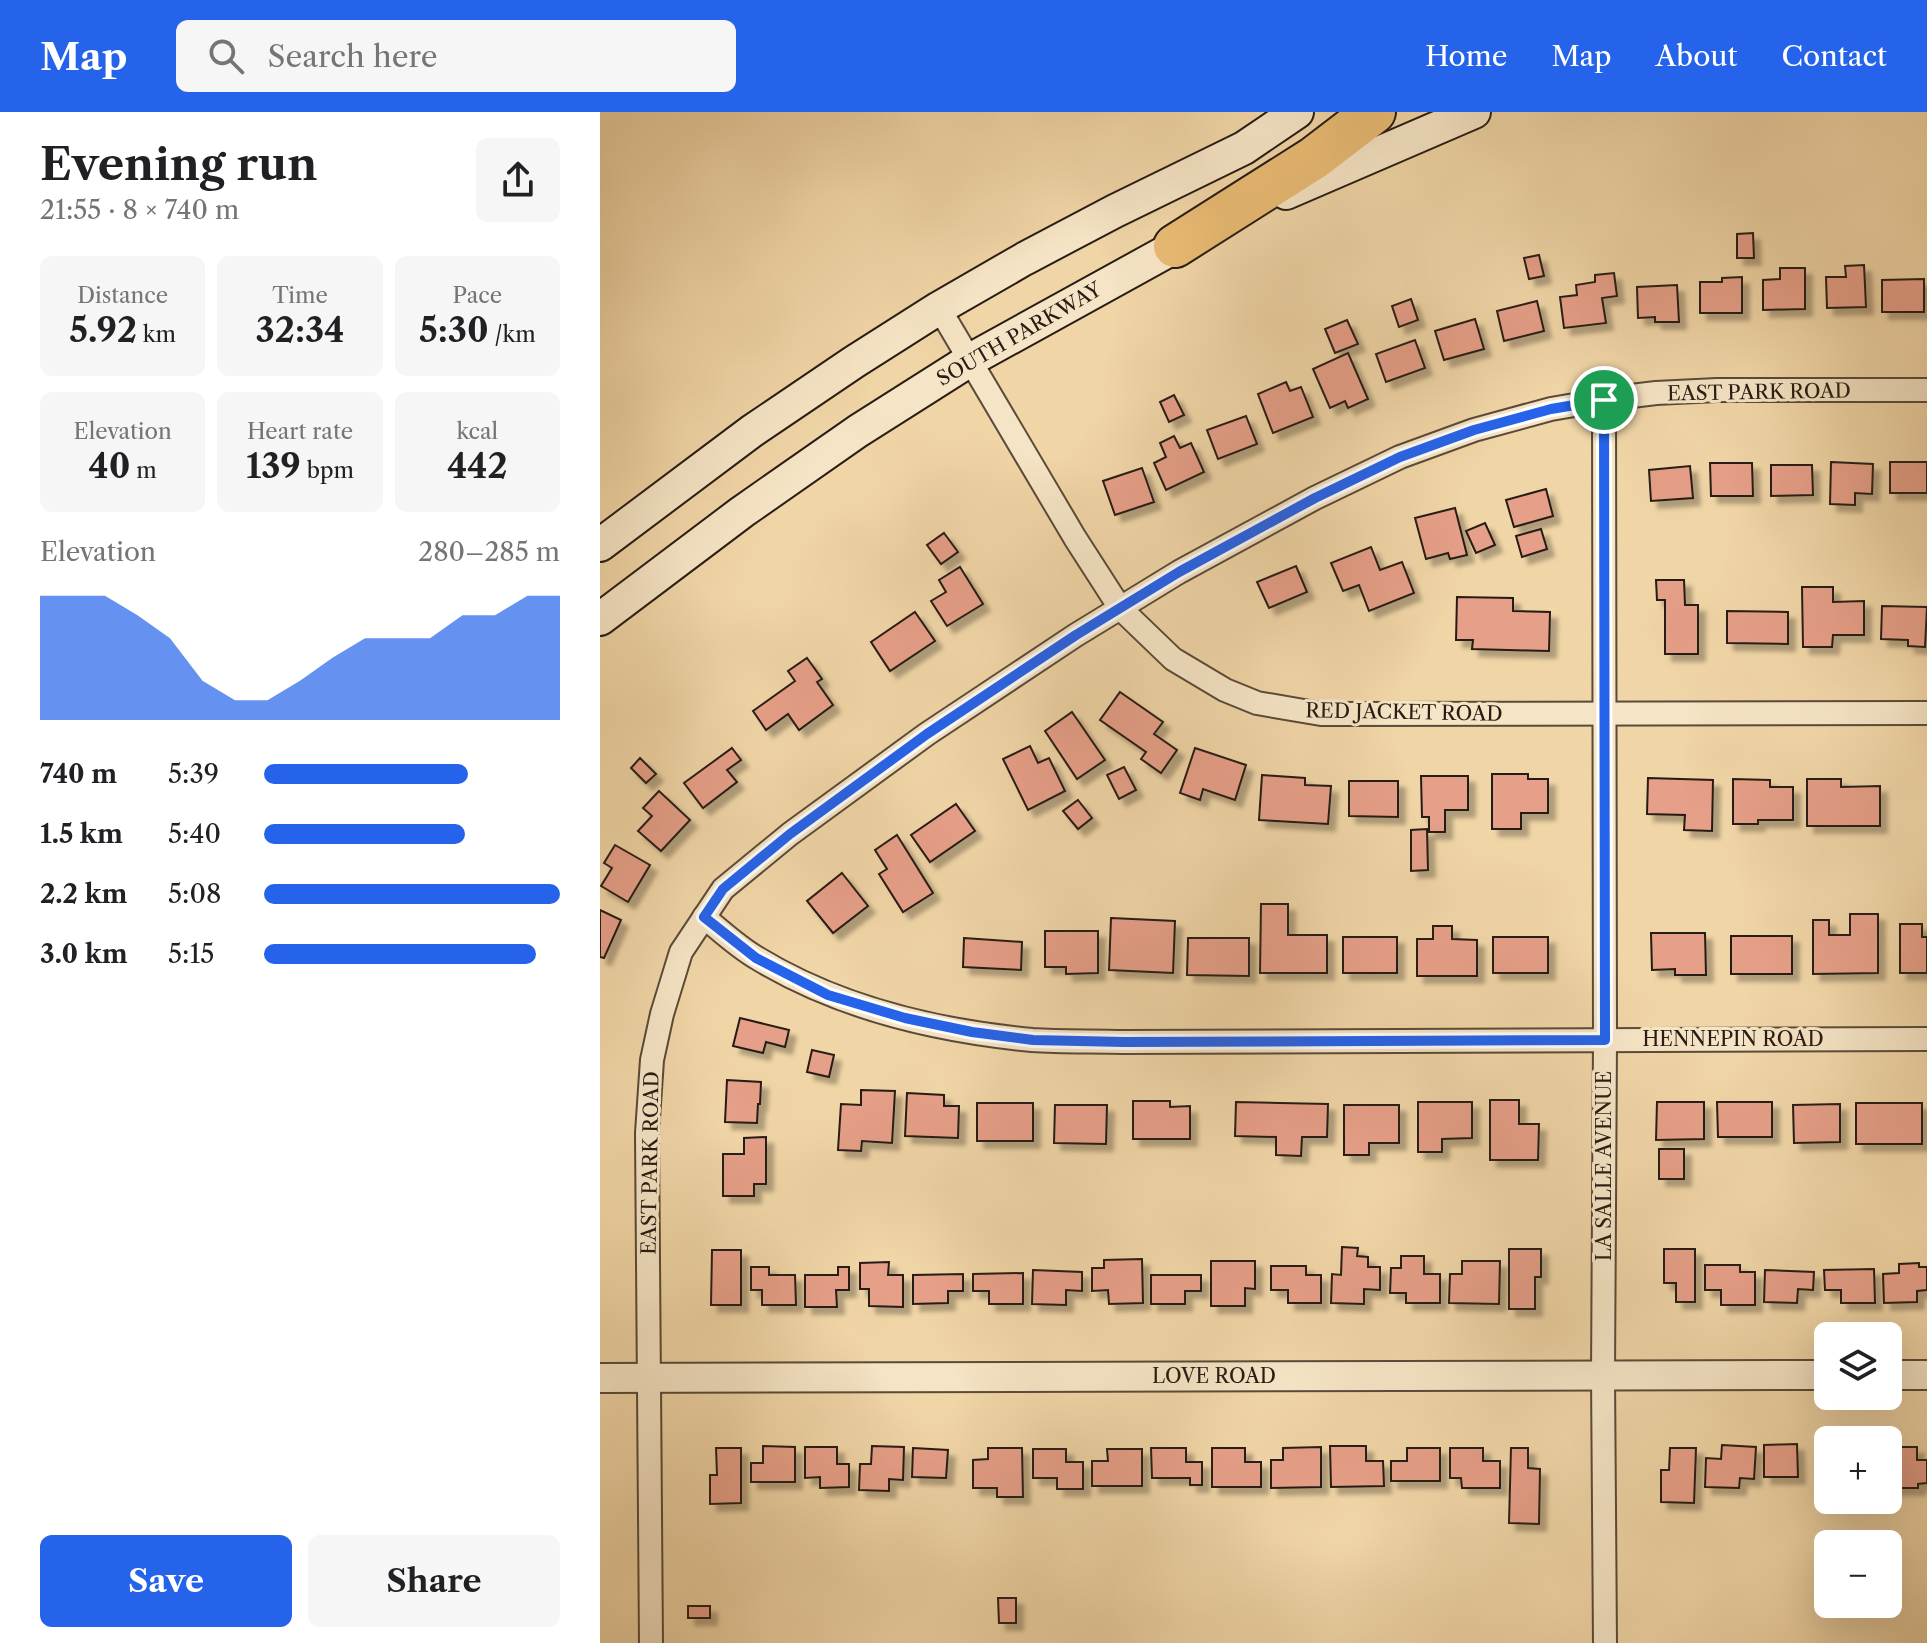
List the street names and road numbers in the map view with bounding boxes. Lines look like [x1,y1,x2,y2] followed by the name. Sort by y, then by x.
[932,277,1106,391] street label: SOUTH PARKWAY
[1667,378,1851,406] street label: EAST PARK ROAD
[1305,698,1503,726] street label: RED JACKET ROAD
[1642,1027,1824,1051] street label: HENNEPIN ROAD
[636,1071,664,1255] street label: EAST PARK ROAD
[1592,1071,1616,1261] street label: LA SALLE AVENUE
[1152,1364,1276,1388] street label: LOVE ROAD

